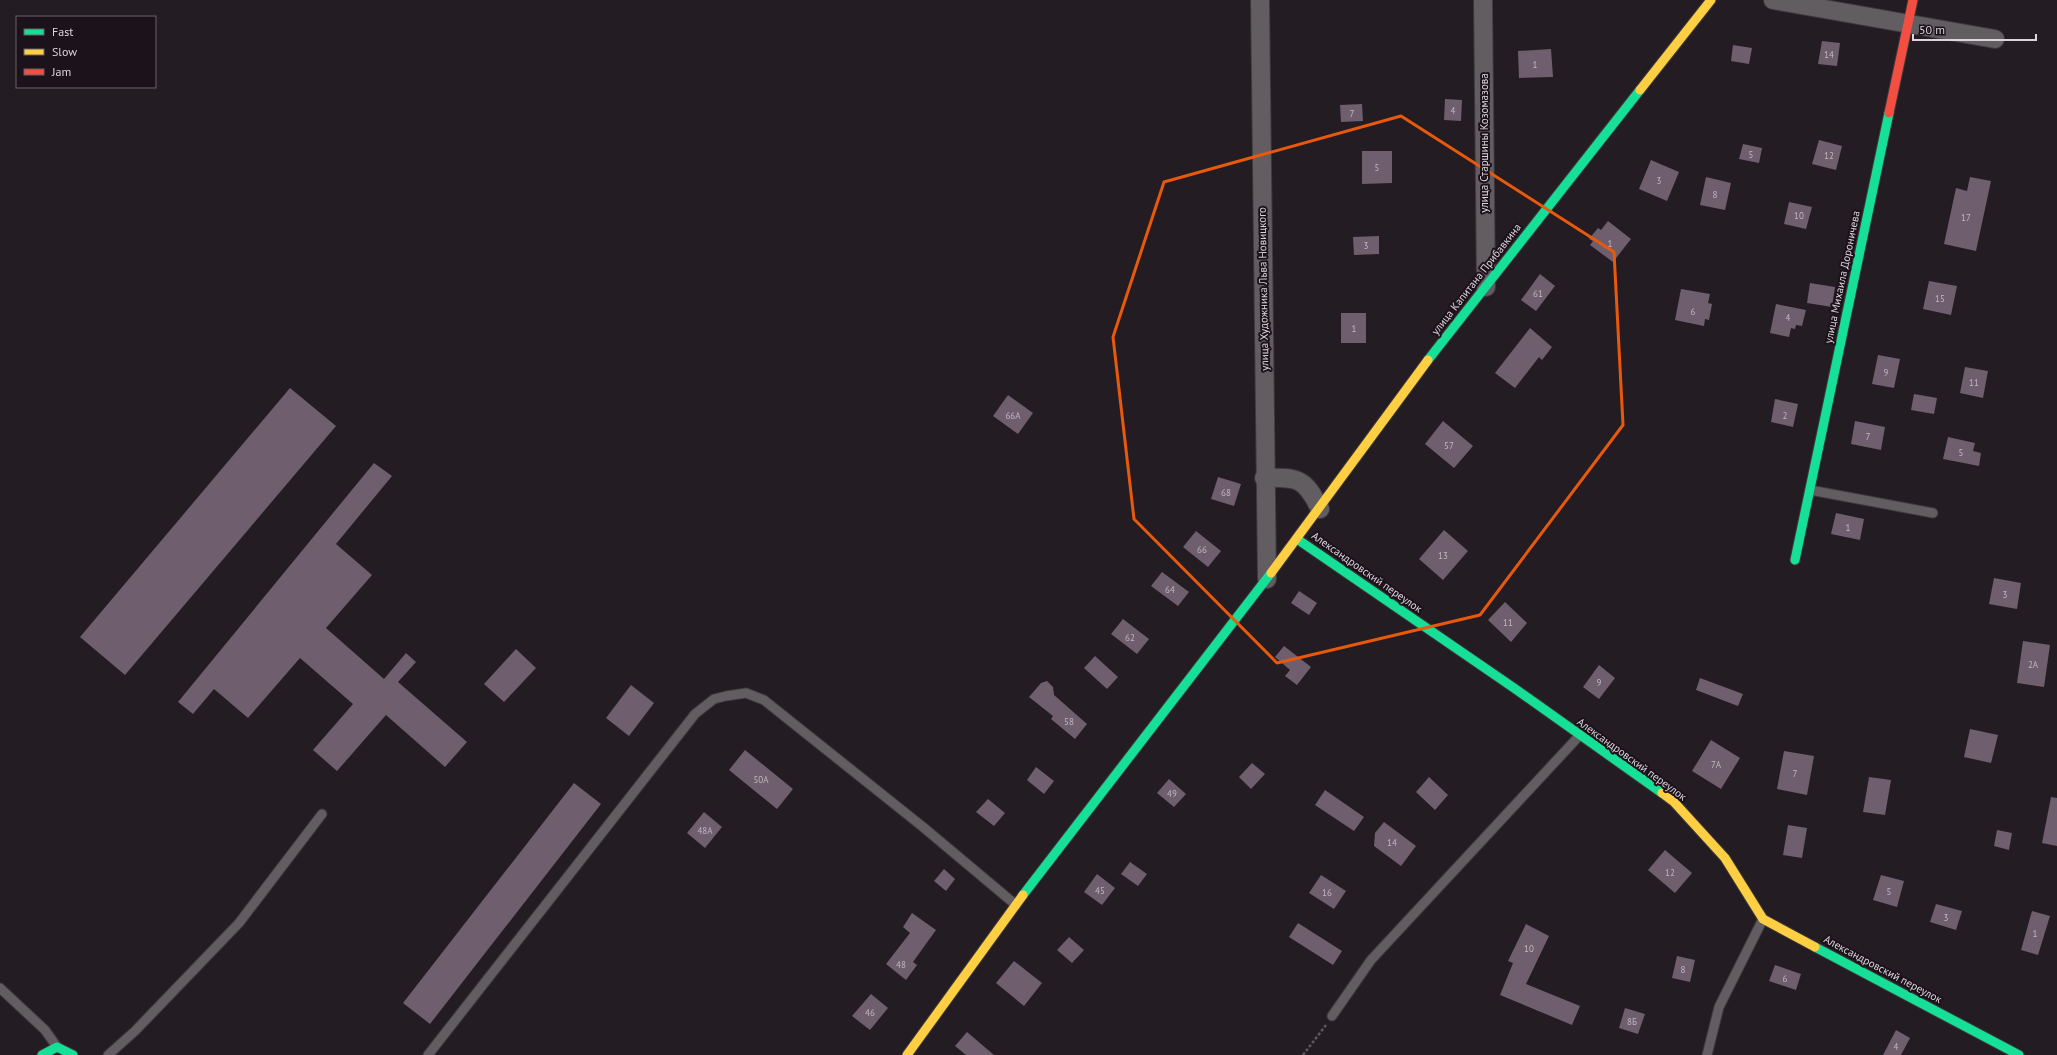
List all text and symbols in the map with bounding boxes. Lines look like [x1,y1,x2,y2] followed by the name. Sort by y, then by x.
[16,16,156,88] legend
[1913,16,2036,42] scale bar
[1919,22,1945,37] text: 50 m
[52,24,73,39] text: Fast
[52,44,77,59] text: Slow
[1824,49,1834,60] house number: 14
[1533,59,1538,70] house number: 1
[51,64,71,79] text: Jam
[1477,73,1491,213] street label: улица Старшины Козомазова
[1451,105,1456,116] house number: 4
[1350,108,1355,119] house number: 7
[1749,149,1754,160] house number: 5
[1824,150,1834,161] house number: 12
[1375,162,1380,173] house number: 5
[1657,175,1662,186] house number: 3
[1713,189,1718,200] house number: 8
[1255,207,1271,371] street label: улица Художника Льва Новицкого
[1821,209,1863,345] street label: улица Михаила Дороничева
[1794,210,1804,221] house number: 10
[1961,212,1971,223] house number: 17
[1428,220,1524,338] street label: улица Капитана Прибавкина
[1608,238,1613,249] house number: 1
[1364,240,1369,251] house number: 3
[1533,288,1543,299] house number: 61
[1935,293,1945,304] house number: 15
[1691,306,1696,317] house number: 6
[1786,312,1791,323] house number: 4
[1352,323,1357,334] house number: 1
[1884,367,1889,378] house number: 9
[1969,377,1979,388] house number: 11
[1005,410,1021,421] house number: 66А
[1783,410,1788,421] house number: 2
[1866,431,1871,442] house number: 7
[1444,440,1454,451] house number: 57
[1959,447,1964,458] house number: 5
[1221,487,1231,498] house number: 68
[1846,522,1851,533] house number: 1
[1309,528,1426,616] street label: Александровский переулок
[1197,544,1207,555] house number: 66
[1438,550,1448,561] house number: 13
[1165,584,1175,595] house number: 64
[2003,589,2008,600] house number: 3
[1503,617,1513,628] house number: 11
[1125,632,1135,643] house number: 62
[2028,659,2039,670] house number: 2А
[1597,677,1602,688] house number: 9
[1575,715,1690,804] street label: Александровский переулок
[1064,716,1074,727] house number: 58
[1711,759,1722,770] house number: 7А
[1793,768,1798,779] house number: 7
[753,774,769,785] house number: 50А
[1167,788,1177,799] house number: 49
[697,825,713,836] house number: 48А
[1387,837,1397,848] house number: 14
[1665,867,1675,878] house number: 12
[1095,885,1105,896] house number: 45
[1887,886,1892,897] house number: 5
[1322,887,1332,898] house number: 16
[1944,912,1949,923] house number: 3
[2033,928,2038,939] house number: 1
[1821,932,1945,1006] street label: Александровский переулок
[1524,943,1534,954] house number: 10
[896,959,906,970] house number: 48
[1681,964,1686,975] house number: 8
[1783,973,1788,984] house number: 6
[865,1007,875,1018] house number: 46
[1627,1016,1637,1027] house number: 8Б
[1894,1041,1899,1052] house number: 4

